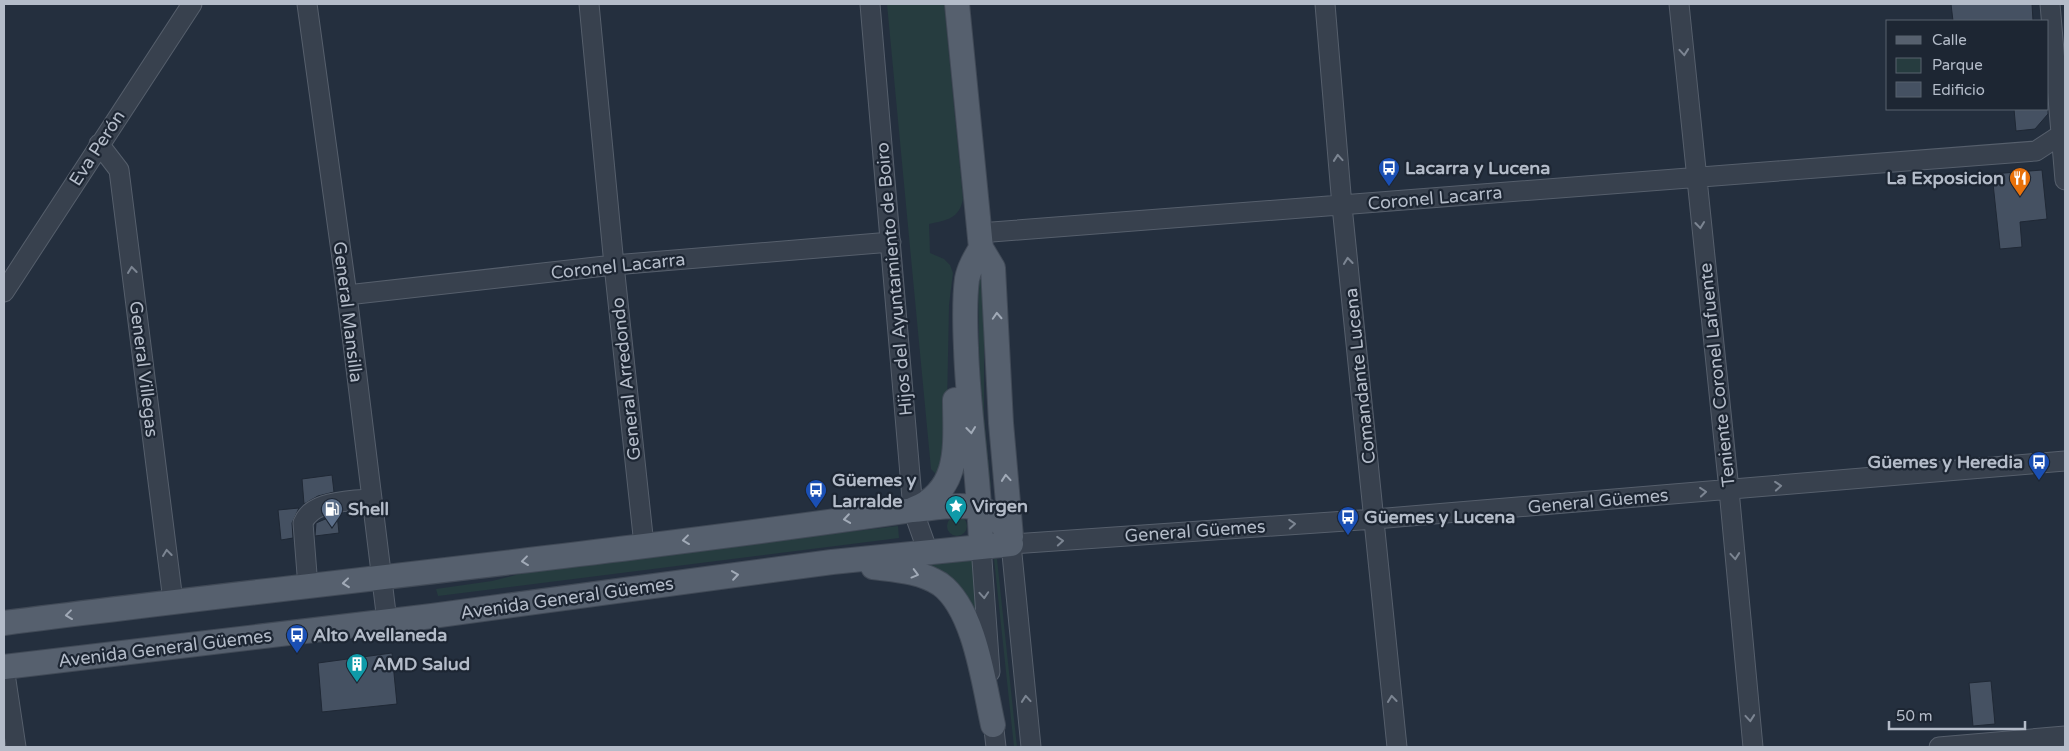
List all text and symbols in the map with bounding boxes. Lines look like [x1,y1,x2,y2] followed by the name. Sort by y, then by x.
[1886,20,2049,110] legend
[1932,31,1967,49] text: Calle
[1678,49,1689,57] one-way arrow
[1932,56,1983,74] text: Parque
[1932,81,1985,99] text: Edificio
[64,106,130,190] street label: Eva Perón
[871,141,917,417] street label: Hijos del Ayuntamiento de Boiro
[1333,154,1344,162] one-way arrow
[1377,156,1401,187] bus stop icon: Lacarra y Lucena
[1405,157,1550,179] place label: Lacarra y Lucena
[2008,166,2032,197] restaurant icon: La Exposicion
[1886,167,2004,189] place label: La Exposicion
[1367,181,1503,215] street label: Coronel Lacarra
[1695,221,1706,229] one-way arrow
[328,240,368,384] street label: General Mansilla
[550,248,686,284] street label: Coronel Lacarra
[1343,257,1354,265] one-way arrow
[1694,262,1740,488] street label: Teniente Coronel Lafuente
[127,265,138,273] one-way arrow
[1340,287,1380,465] street label: Comandante Lucena
[606,296,645,462] street label: General Arredondo
[125,300,163,438] street label: General Villegas
[991,312,1002,320] one-way arrow
[965,427,976,435] one-way arrow
[2027,450,2051,481] bus stop icon: Güemes y Heredia
[1868,451,2023,473] place label: Güemes y Heredia
[832,469,917,512] place label: Güemes y Larralde
[1001,474,1012,482] one-way arrow
[804,478,828,509] bus stop icon: Güemes y Larralde
[1774,481,1782,492] one-way arrow
[1527,484,1669,518] street label: General Güemes
[1699,487,1707,498] one-way arrow
[944,494,968,525] place icon: Virgen
[972,495,1028,517] place label: Virgen
[320,497,344,528] fuel station icon: Shell
[348,498,389,520] place label: Shell
[1336,505,1360,536] bus stop icon: Güemes y Lucena
[1364,506,1515,528] place label: Güemes y Lucena
[843,514,852,524] one-way arrow
[1124,515,1266,547] street label: General Güemes
[1288,519,1296,530] one-way arrow
[682,534,690,545] one-way arrow
[1056,535,1064,546] one-way arrow
[162,548,173,556] one-way arrow
[1729,552,1740,560] one-way arrow
[521,555,529,565] one-way arrow
[910,568,918,578] one-way arrow
[731,570,739,581] one-way arrow
[459,572,675,624] street label: Avenida General Güemes
[342,577,350,588] one-way arrow
[979,591,990,599] one-way arrow
[65,609,74,619] one-way arrow
[285,623,309,654] bus stop icon: Alto Avellaneda
[57,624,273,672] street label: Avenida General Güemes
[313,624,447,646] place label: Alto Avellaneda
[345,652,369,683] building icon: AMD Salud
[373,653,470,675] place label: AMD Salud
[1021,694,1032,702] one-way arrow
[1387,694,1398,702] one-way arrow
[1889,698,2025,730] scale bar
[1896,707,1933,725] text: 50 m
[1744,714,1755,722] one-way arrow

